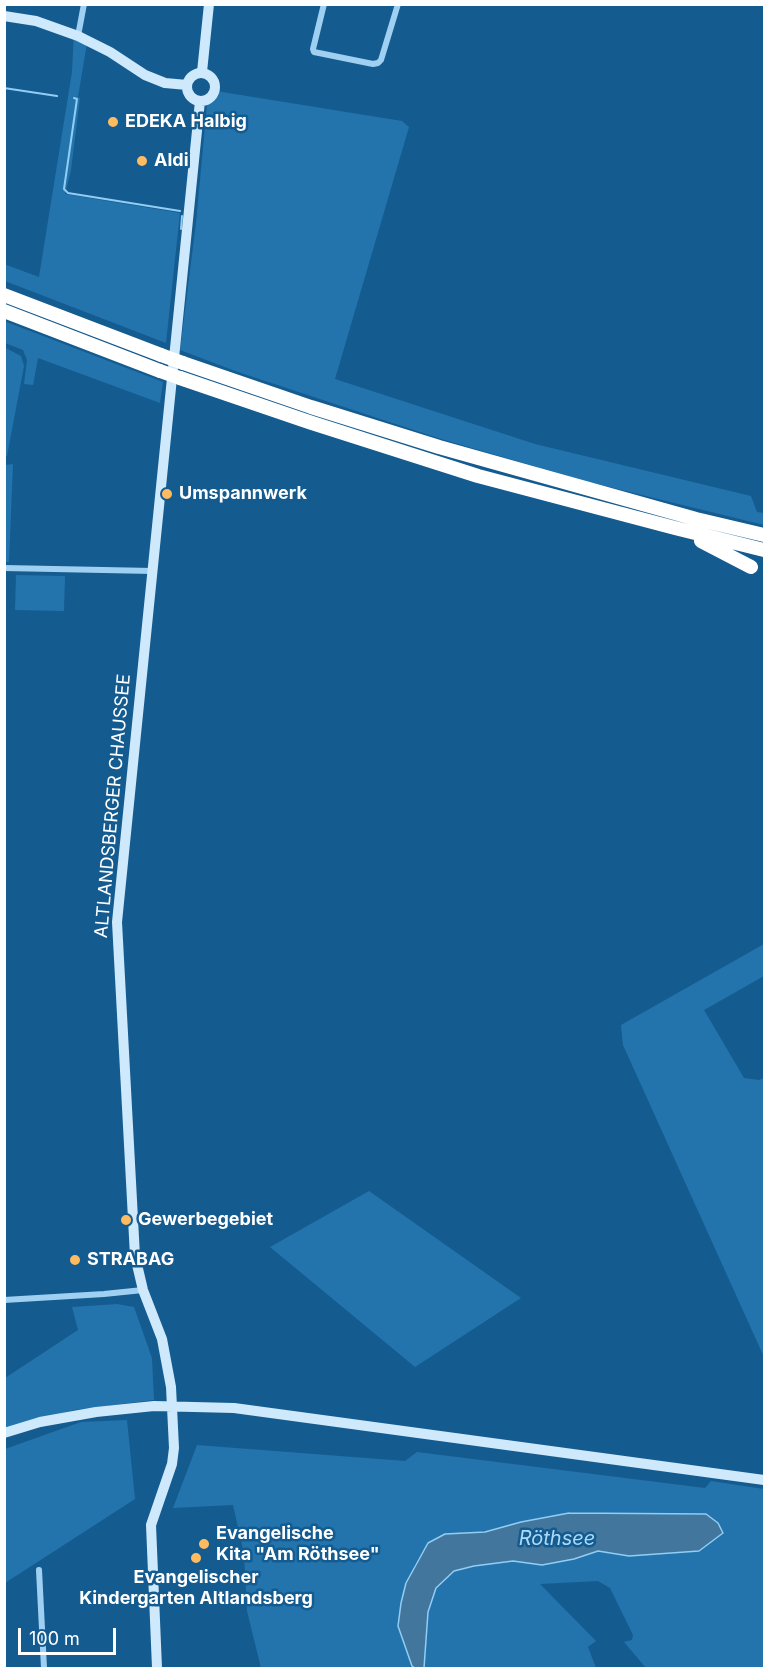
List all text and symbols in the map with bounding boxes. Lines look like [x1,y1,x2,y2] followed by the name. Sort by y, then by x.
[125,111,247,133] place label: EDEKA Halbig
[106,115,120,129] marker: EDEKA Halbig
[154,150,189,172] place label: Aldi
[135,154,149,168] marker: Aldi
[179,483,307,505] place label: Umspannwerk
[160,487,174,501] marker: Umspannwerk
[91,673,135,939] street label: ALTLANDSBERGER CHAUSSEE
[138,1209,273,1231] place label: Gewerbegebiet
[119,1213,133,1227] marker: Gewerbegebiet
[87,1249,174,1271] place label: STRABAG
[68,1253,82,1267] marker: STRABAG
[216,1523,380,1565] place label: Evangelische Kita "Am Röthsee"
[519,1527,595,1551] water label: Röthsee
[197,1537,211,1551] marker: Evangelische Kita "Am Röthsee"
[189,1551,203,1565] marker: Evangelischer Kindergarten Altlandsberg
[79,1567,313,1610] place label: Evangelischer Kindergarten Altlandsberg
[21,1616,118,1654] scale bar
[29,1628,80,1649] text: 100 m

